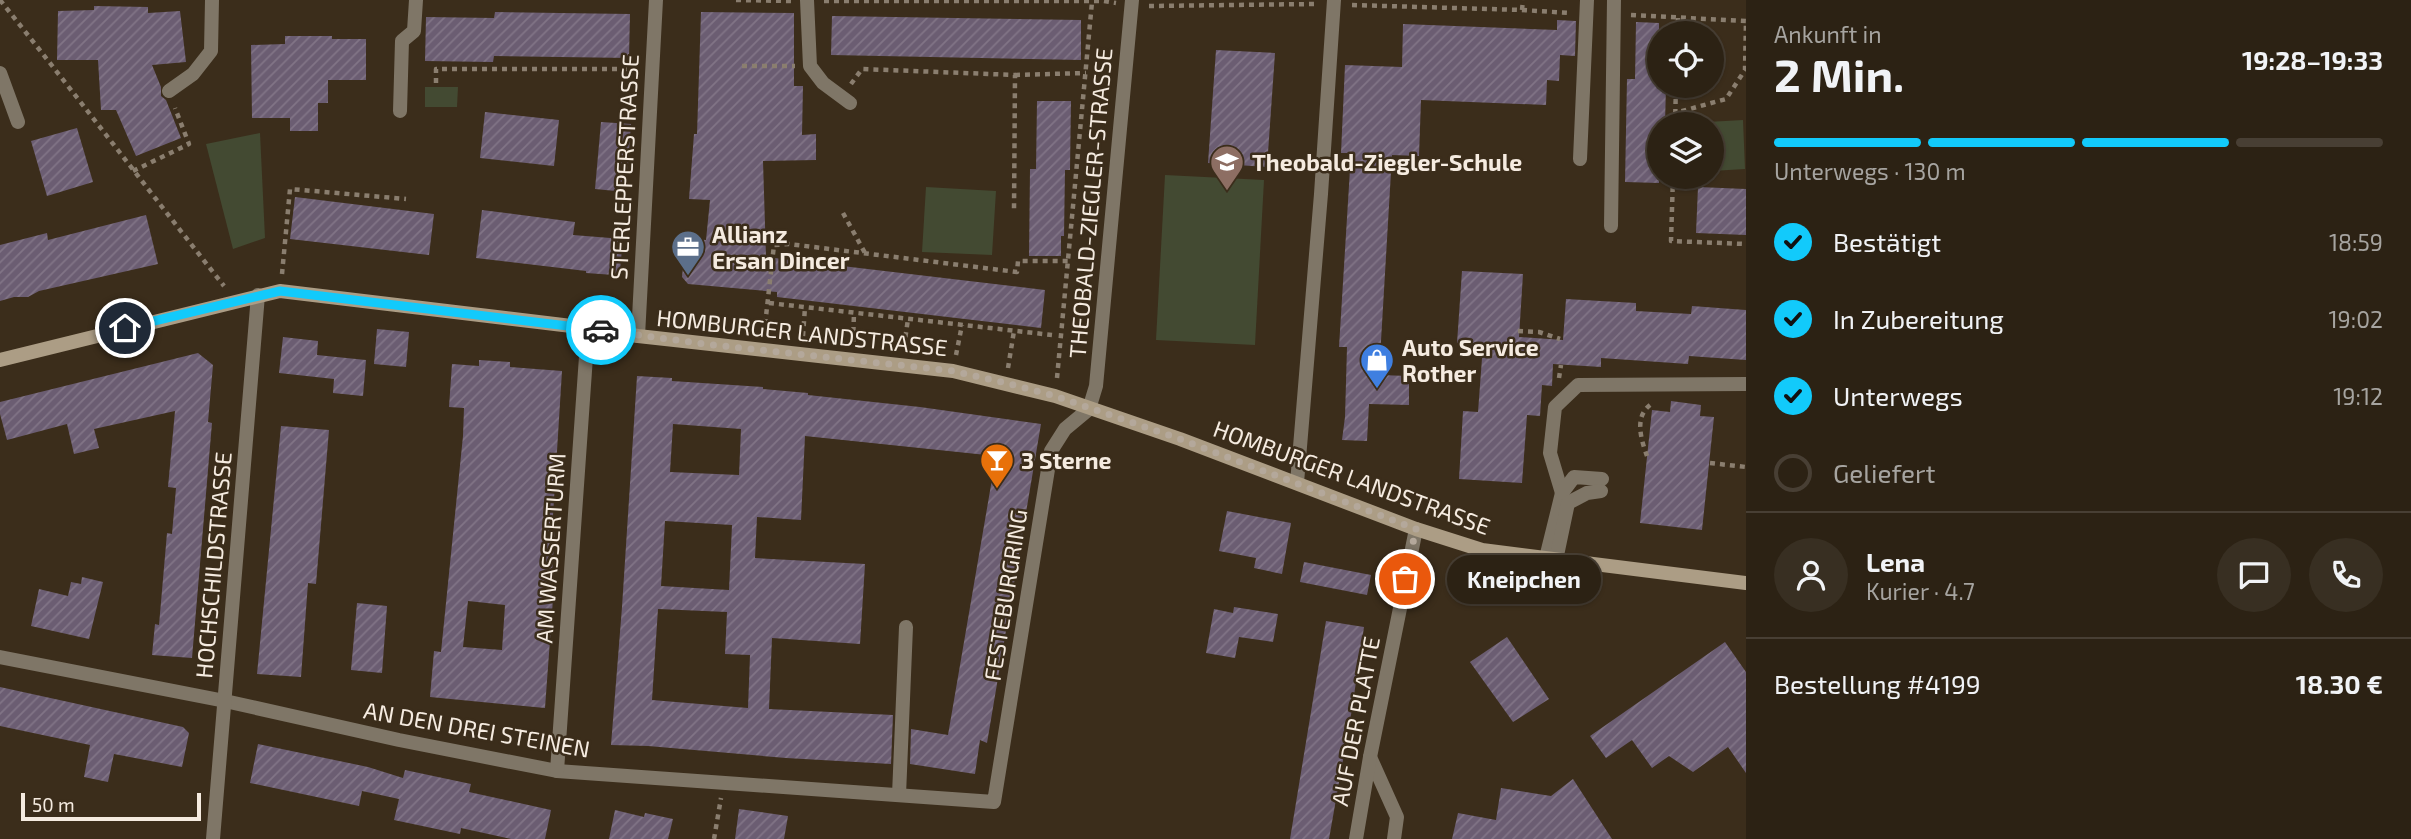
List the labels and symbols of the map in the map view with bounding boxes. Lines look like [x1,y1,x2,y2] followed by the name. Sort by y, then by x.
[1062,47,1118,359] street label: THEOBALD-ZIEGLER-STRASSE
[604,54,644,280] street label: STERLEPPERSTRASSE
[1208,143,1246,192] school or university icon: Theobald-Ziegler-Schule
[1252,148,1522,176] place label: Theobald-Ziegler-Schule
[712,220,850,274] place label: Allianz Ersan Dincer
[669,228,707,277] office icon: Allianz Ersan Dincer
[566,295,636,365] courier
[95,298,155,358] pin
[655,303,949,361] street label: HOMBURGER LANDSTRASSE
[1402,333,1539,387] place label: Auto Service Rother
[1358,341,1396,390] shop icon: Auto Service Rother
[1210,414,1494,540] street label: HOMBURGER LANDSTRASSE
[978,441,1016,490] bar icon: 3 Sterne
[1021,446,1111,474] place label: 3 Sterne
[189,451,237,679] street label: HOCHSCHILDSTRASSE
[529,452,571,644] street label: AM WASSERTURM
[978,507,1032,683] street label: FESTEBURGRING
[1375,549,1435,609] pin
[1447,554,1601,604] callout: Kneipchen
[1325,634,1385,808] street label: AUF DER PLATTE
[362,695,592,763] street label: AN DEN DREI STEINEN
[21,790,201,822] scale bar

